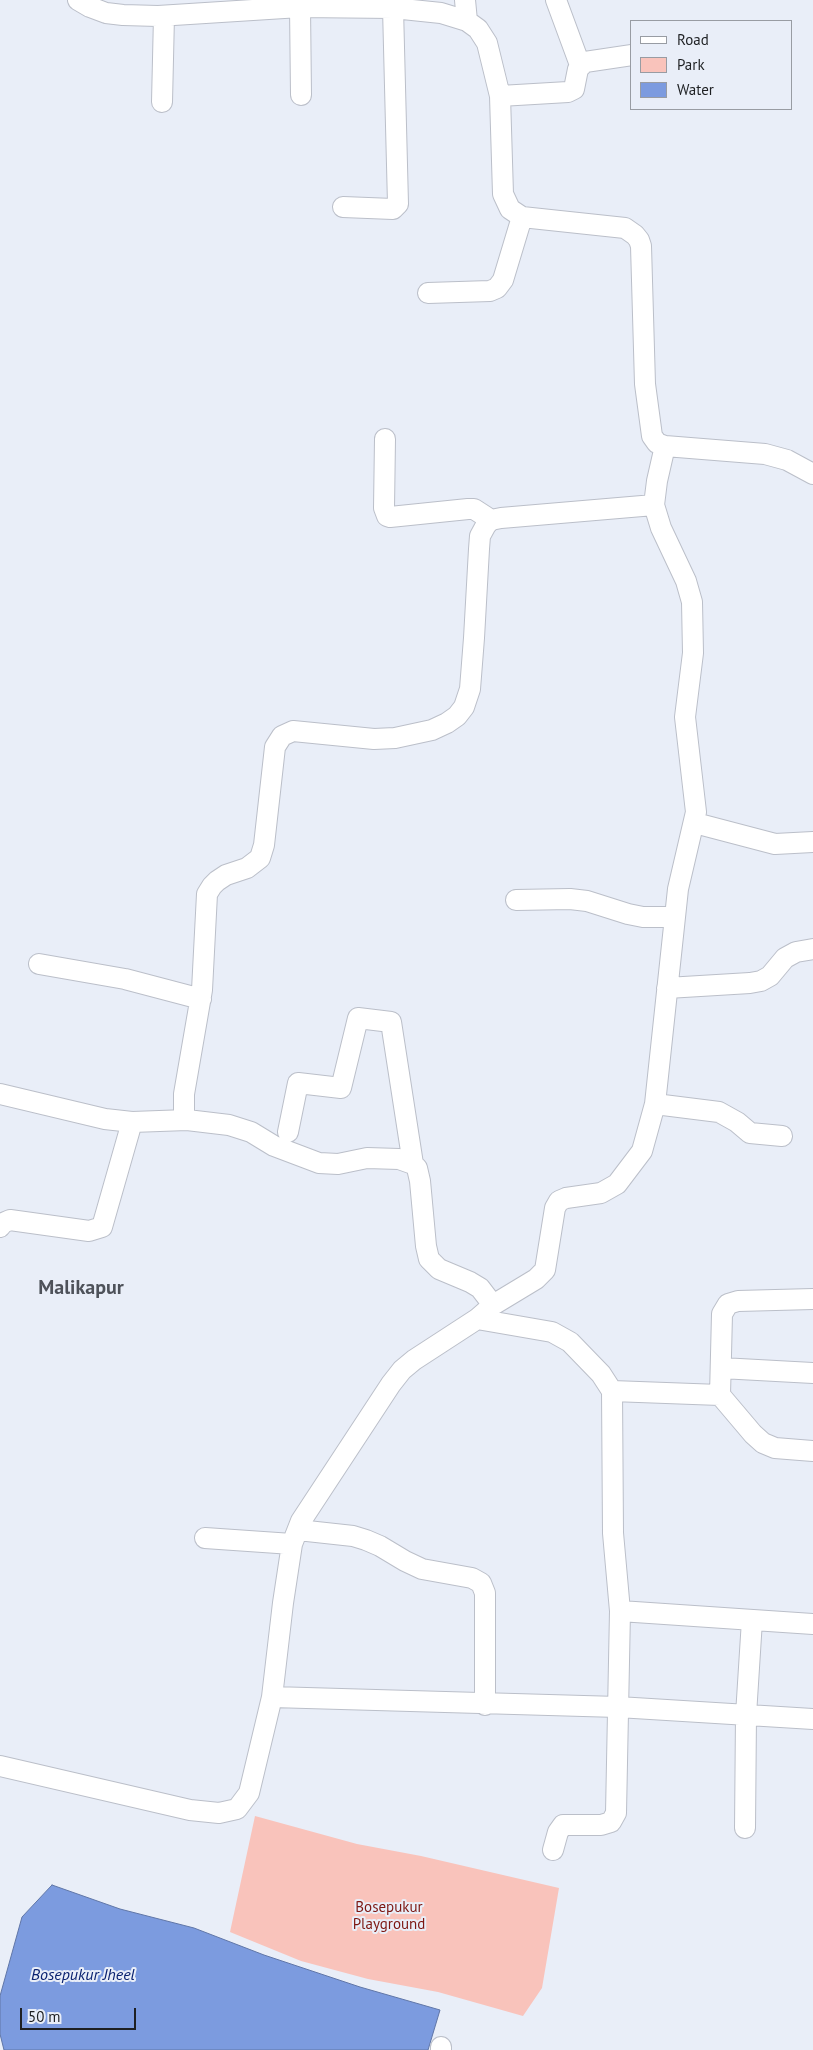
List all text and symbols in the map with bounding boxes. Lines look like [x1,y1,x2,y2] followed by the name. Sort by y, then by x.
[630,20,793,110] legend
[677,30,709,49] text: Road
[677,55,705,74] text: Park
[677,80,714,99] text: Water
[38,1276,124,1300] district label: Malikapur
[353,1899,425,1934] park label: Bosepukur Playground
[31,1965,135,1985] water label: Bosepukur Jheel
[22,1998,139,2030] scale bar
[28,2007,61,2026] text: 50 m

